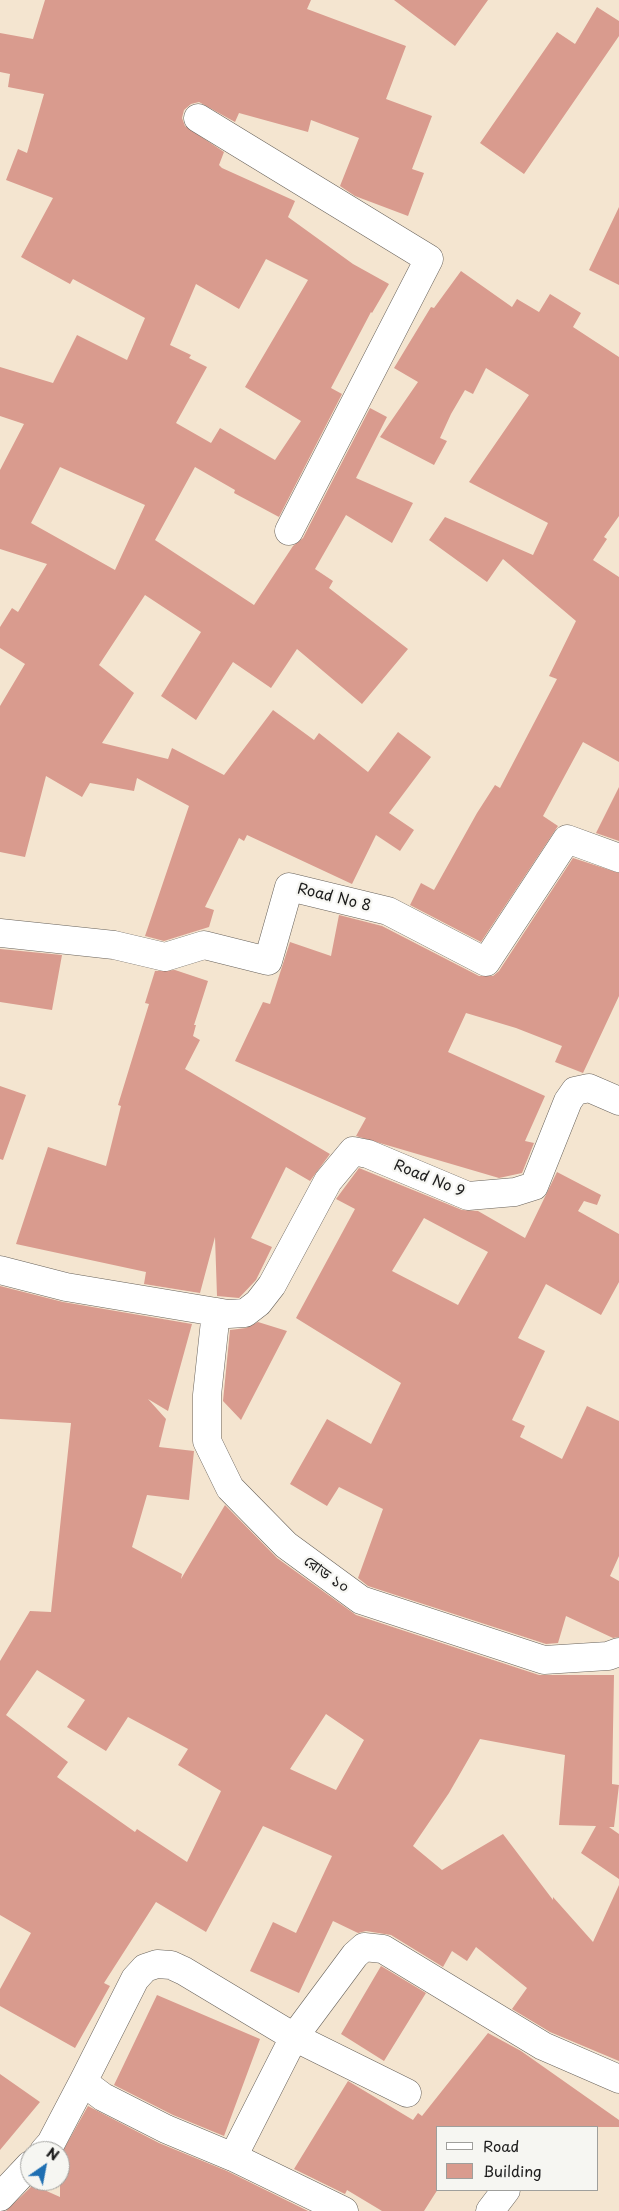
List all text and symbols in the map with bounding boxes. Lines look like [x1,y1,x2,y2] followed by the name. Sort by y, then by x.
[295,880,373,916] street label: Road No 8
[391,1157,467,1201] street label: Road No 9
[300,1553,352,1597] street label: রোড ১০
[436,2126,599,2191] legend
[483,2134,519,2157] text: Road
[20,2141,70,2191] north arrow
[43,2142,63,2166] text: N
[483,2159,542,2182] text: Building

